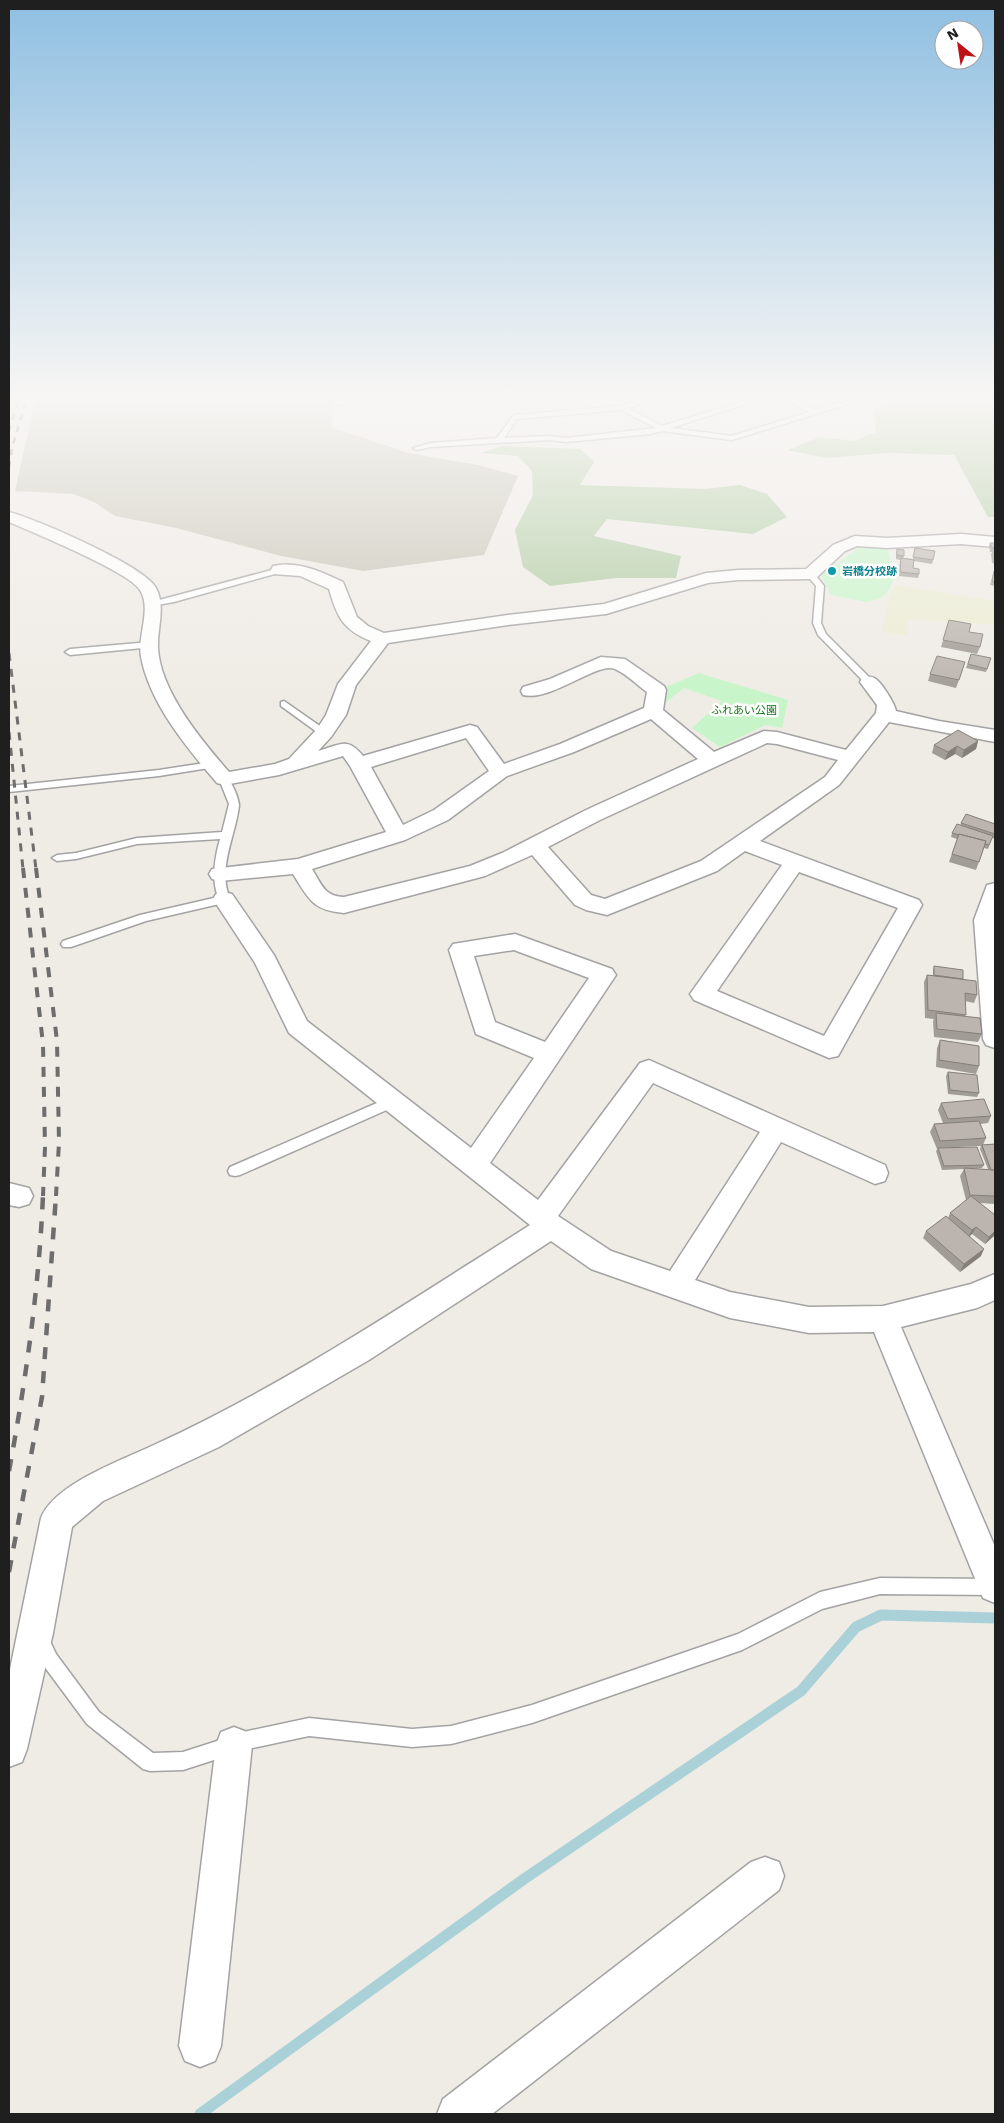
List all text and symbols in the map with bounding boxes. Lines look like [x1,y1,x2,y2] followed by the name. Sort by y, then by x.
[934,20,984,70] north arrow
[944,24,961,43] text: N
[826,565,838,577] marker: 岩橋分校跡
[842,565,897,578] place label: 岩橋分校跡
[711,704,777,717] park label: ふれあい公園

